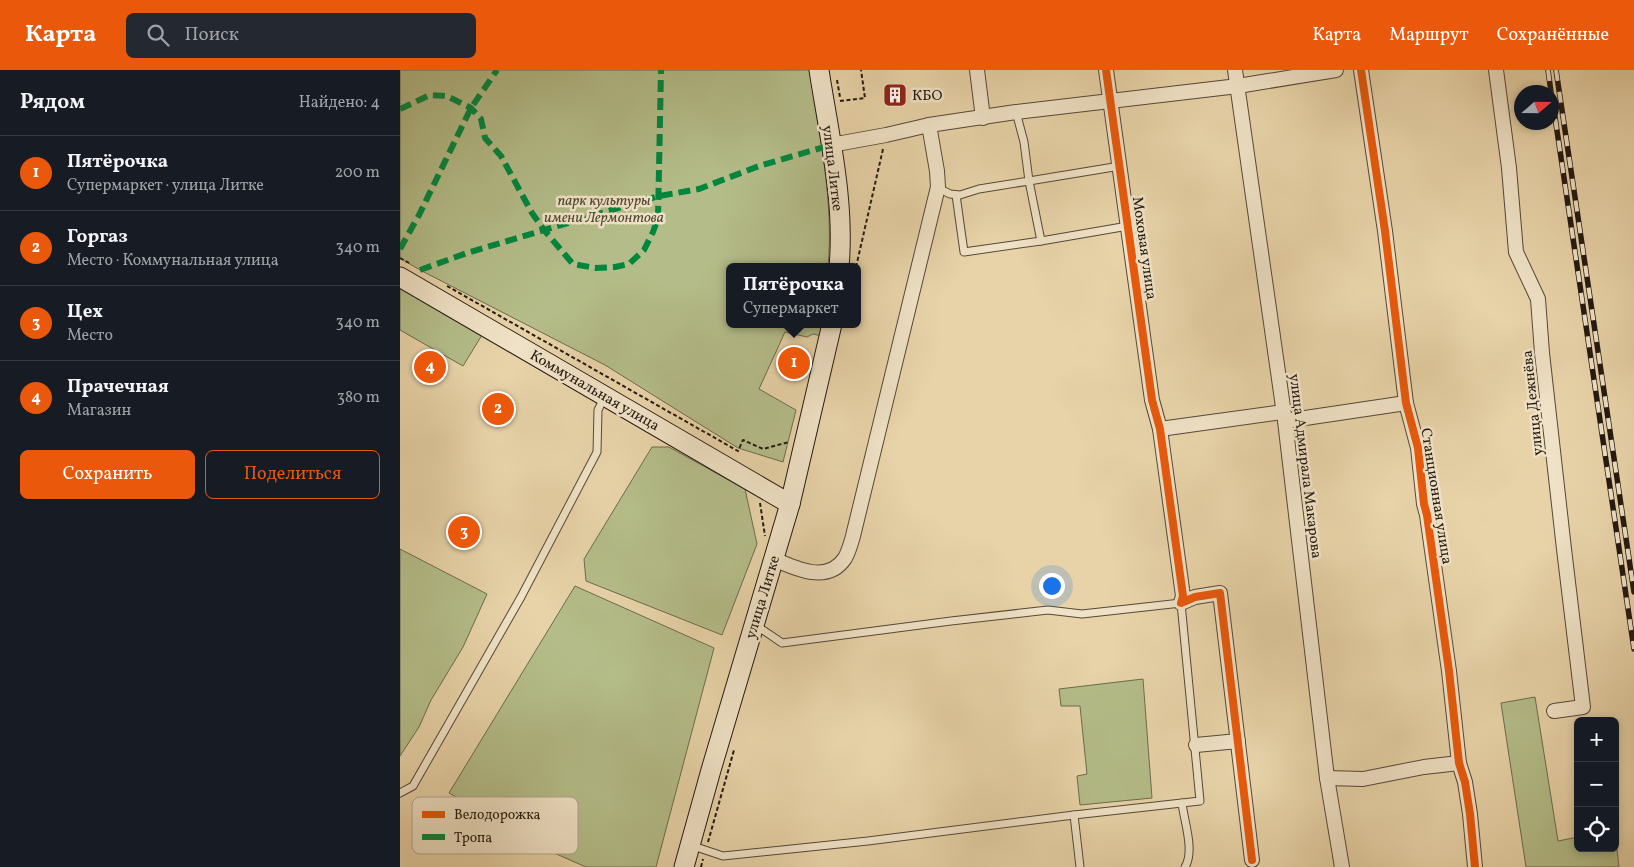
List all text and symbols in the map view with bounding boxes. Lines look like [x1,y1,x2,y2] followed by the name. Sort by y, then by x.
[126,13,476,58] search box
[25,18,96,52] text: Карта
[144,21,172,49] icon: search
[184,22,239,48] text: Поиск
[1312,23,1361,48] text: Карта
[1389,23,1469,48] text: Маршрут
[1497,23,1609,48] text: Сохранённые
[882,82,908,108] building icon: КБО
[1514,85,1559,130] north arrow
[912,86,942,107] place label: КБО
[20,88,85,117] text: Рядом
[299,92,380,114] text: Найдено: 4
[816,124,847,212] street label: улица Литке
[67,149,168,175] text: Пятёрочка
[33,162,39,184] text: 1
[335,162,380,184] text: 200 m
[67,175,264,197] text: Супермаркет · улица Литке
[544,191,664,229] park label: парк культуры имени Лермонтова
[1126,195,1161,301] street label: Моховая улица
[67,224,128,250] text: Горгаз
[32,237,40,259] text: 2
[336,237,380,259] text: 340 m
[67,250,279,272] text: Место · Коммунальная улица
[726,263,861,328] popup
[743,272,844,298] text: Пятёрочка
[743,298,839,320] text: Супермаркет
[67,299,103,325] text: Цех
[32,312,40,334] text: 3
[336,312,380,334] text: 340 m
[67,325,113,347] text: Место
[778,344,810,382] pin: 1
[526,346,663,437] street label: Коммунальная улица
[414,348,446,386] pin: 4
[1518,349,1549,457] street label: улица Дежнёва
[1283,373,1326,560] street label: улица Адмирала Макарова
[67,374,169,400] text: Прачечная
[31,387,41,409] text: 4
[337,387,380,409] text: 380 m
[482,390,514,428] pin: 2
[67,400,131,422] text: Магазин
[1414,427,1457,566] street label: Станционная улица
[20,450,195,499] button: Сохранить
[205,450,380,499] button: Поделиться
[448,513,480,551] pin: 3
[741,553,786,642] street label: улица Литке
[1039,573,1065,599] your location
[1574,717,1619,852] map controls
[1574,717,1619,762] button: +
[1574,762,1619,807] button: −
[412,797,578,854] legend
[454,806,541,825] text: Велодорожка
[1574,807,1619,852] button: locate
[454,829,492,848] text: Тропа

